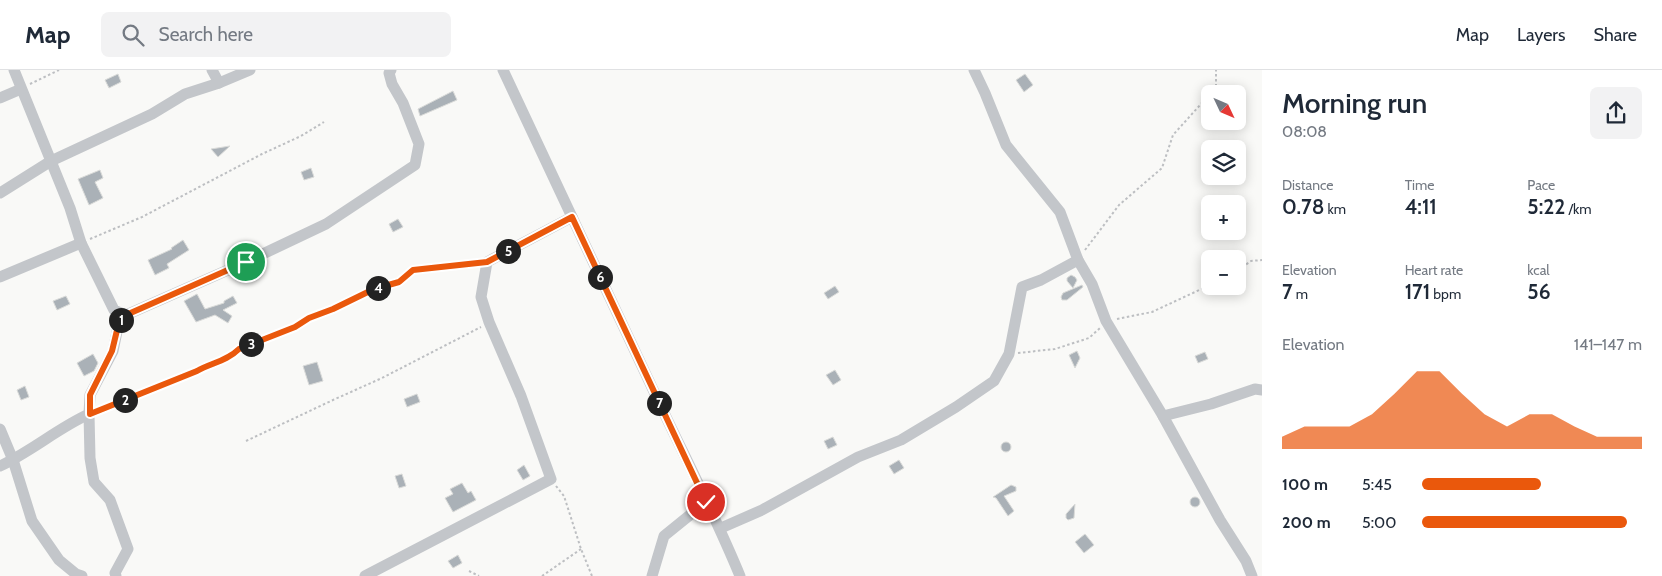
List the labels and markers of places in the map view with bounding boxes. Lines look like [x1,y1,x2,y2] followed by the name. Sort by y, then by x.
[496,238,520,264] pin: 5
[225,241,267,283] pin
[588,264,612,290] pin: 6
[366,276,390,300] pin: 4
[108,308,134,332] pin: 1
[238,332,264,356] pin: 3
[112,388,138,412] pin: 2
[646,390,672,416] pin: 7
[685,481,727,523] pin

